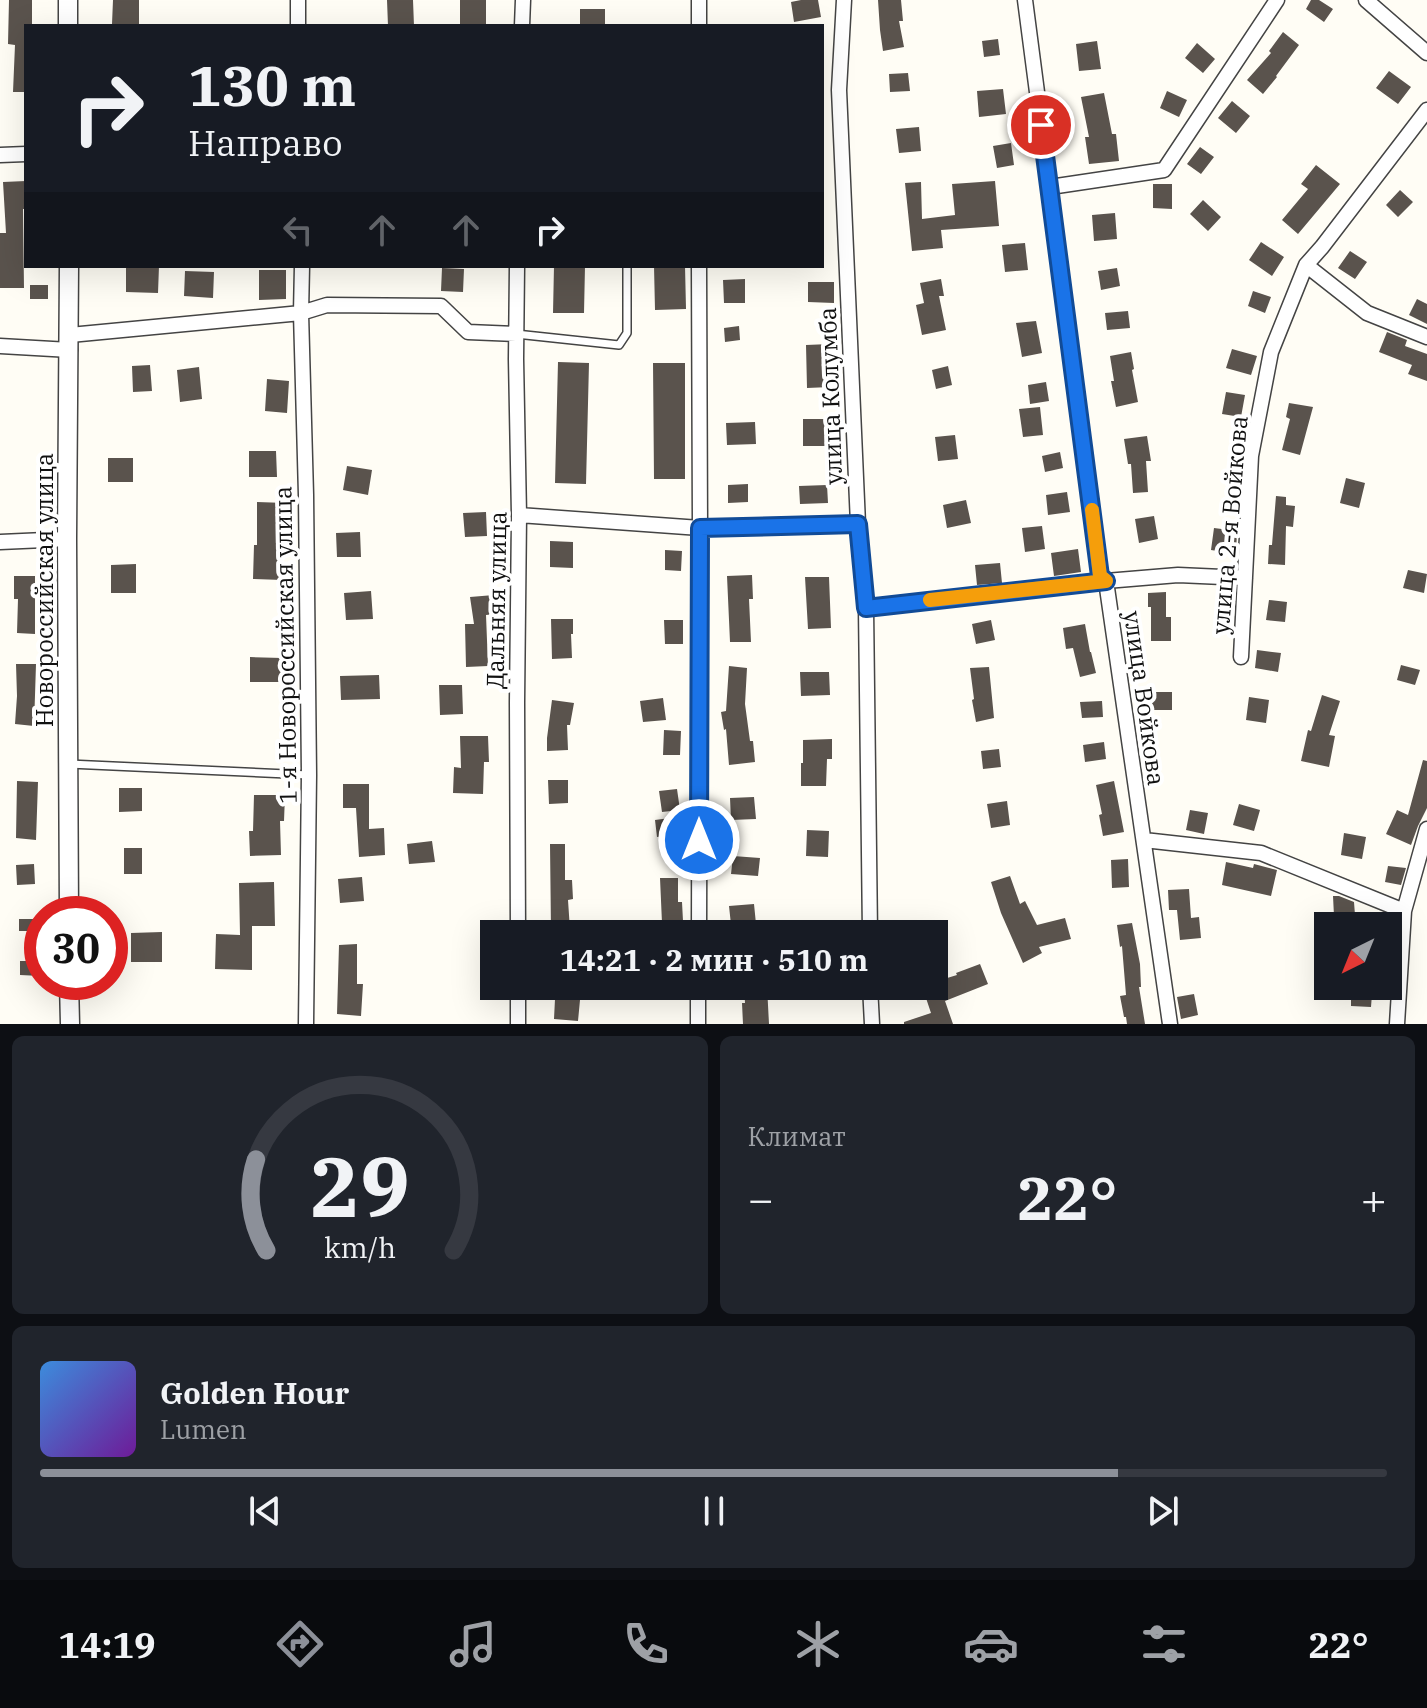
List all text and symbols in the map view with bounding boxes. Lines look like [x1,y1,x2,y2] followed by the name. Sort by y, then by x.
[188,49,356,121] text: 130 m
[56,56,160,160] icon: right
[1007,91,1075,159] pin
[1019,103,1063,147] icon: arrive
[188,119,343,166] text: Направо
[276,208,320,252] icon: left
[360,208,404,252] icon: ahead
[444,208,488,252] icon: ahead
[528,208,572,252] icon: right
[811,307,849,485] street label: улица Колумба
[1203,414,1255,636] street label: улица 2-я Войкова
[28,453,60,727] street label: Новороссийская улица
[266,486,304,804] street label: 1-я Новороссийская улица
[478,511,514,689] street label: Дальняя улица
[1117,609,1173,787] street label: улица Войкова
[657,798,741,882] position arrow
[24,896,128,1000] speed limit sign: 30
[1314,912,1402,1000] north arrow
[1314,912,1402,1000] map controls
[560,940,868,979] text: 14:21 · 2 мин · 510 m
[748,1119,846,1153] text: Климат
[310,1132,410,1240] text: 29
[1017,1158,1117,1237] text: 22°
[748,1170,774,1227] text: −
[1361,1170,1387,1227] text: +
[324,1229,396,1266] text: km/h
[160,1373,349,1412] text: Golden Hour
[160,1412,247,1446] text: Lumen
[243,1489,287,1533] icon: previous
[692,1489,736,1533] icon: pause
[1141,1489,1185,1533] icon: next
[272,1616,328,1672] icon: directions
[445,1616,501,1672] icon: music
[618,1616,674,1672] icon: phone
[790,1616,846,1672] icon: climate
[963,1616,1019,1672] icon: car
[1136,1616,1192,1672] icon: filters
[58,1621,156,1668] text: 14:19
[1308,1621,1369,1668] text: 22°

